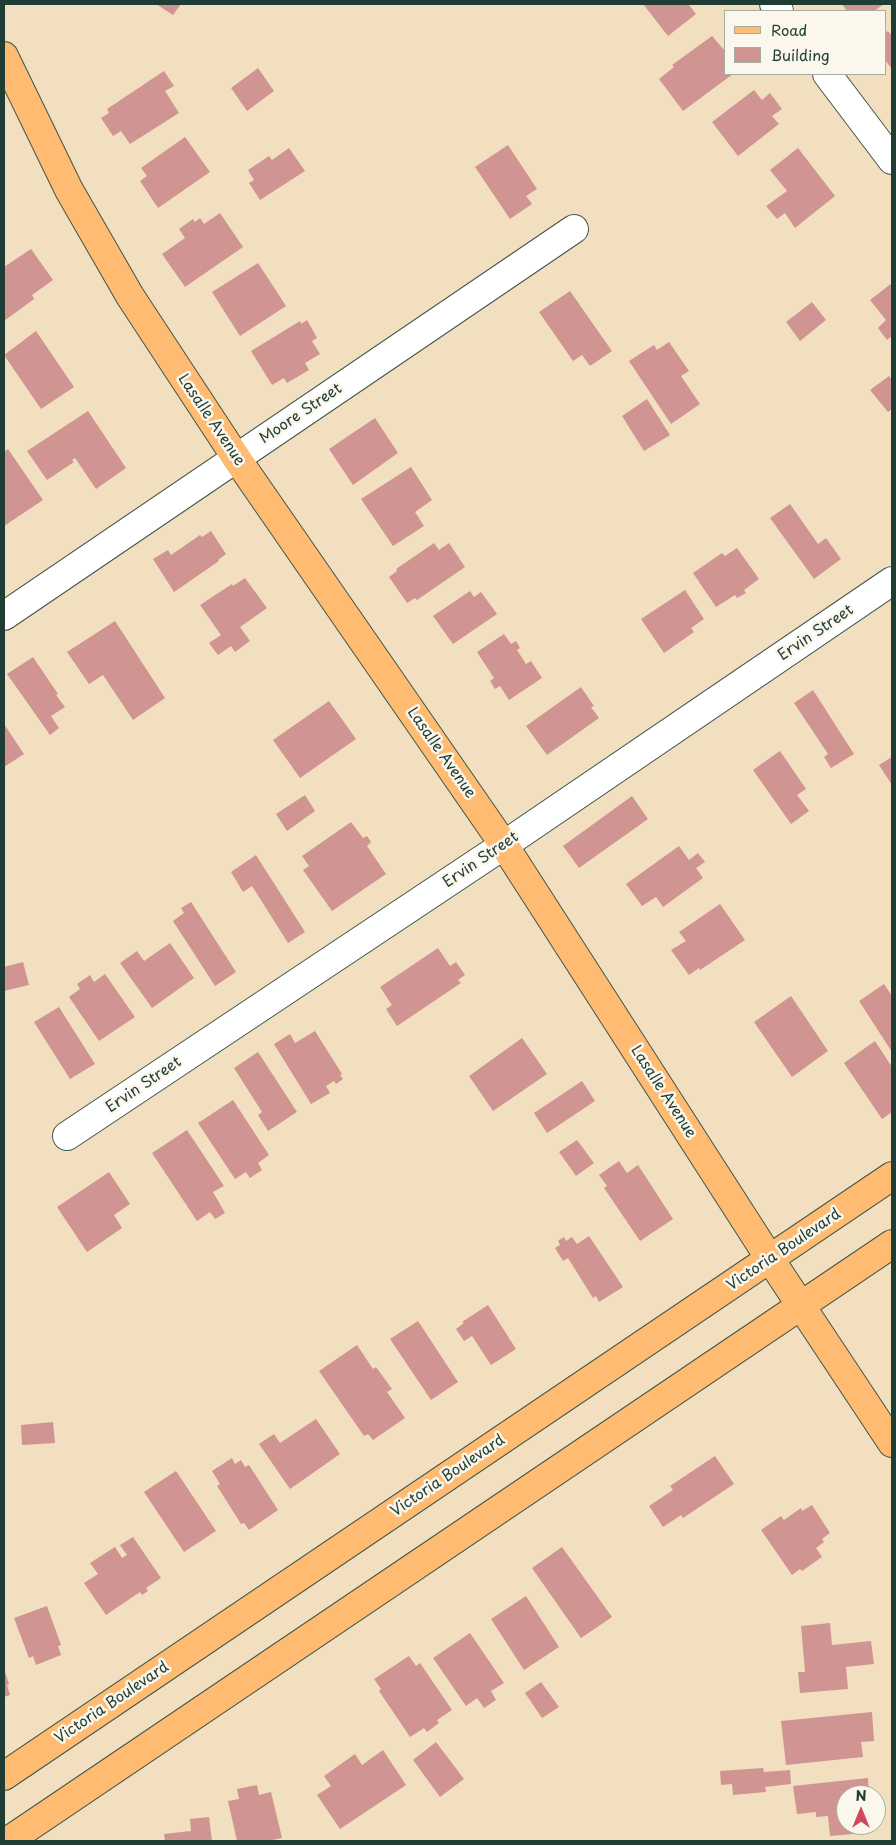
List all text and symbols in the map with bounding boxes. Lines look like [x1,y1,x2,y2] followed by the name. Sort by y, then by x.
[724,10,886,75] legend
[771,18,807,41] text: Road
[771,43,830,66] text: Building
[174,371,248,469] street label: Lasalle Avenue
[256,380,346,448] street label: Moore Street
[775,601,857,665] street label: Ervin Street
[403,704,479,802] street label: Lasalle Avenue
[440,828,522,892] street label: Ervin Street
[626,1042,700,1142] street label: Lasalle Avenue
[103,1053,185,1117] street label: Ervin Street
[724,1205,844,1295] street label: Victoria Boulevard
[388,1431,508,1521] street label: Victoria Boulevard
[52,1658,172,1748] street label: Victoria Boulevard
[836,1785,886,1835] north arrow
[855,1785,867,1806] text: N

